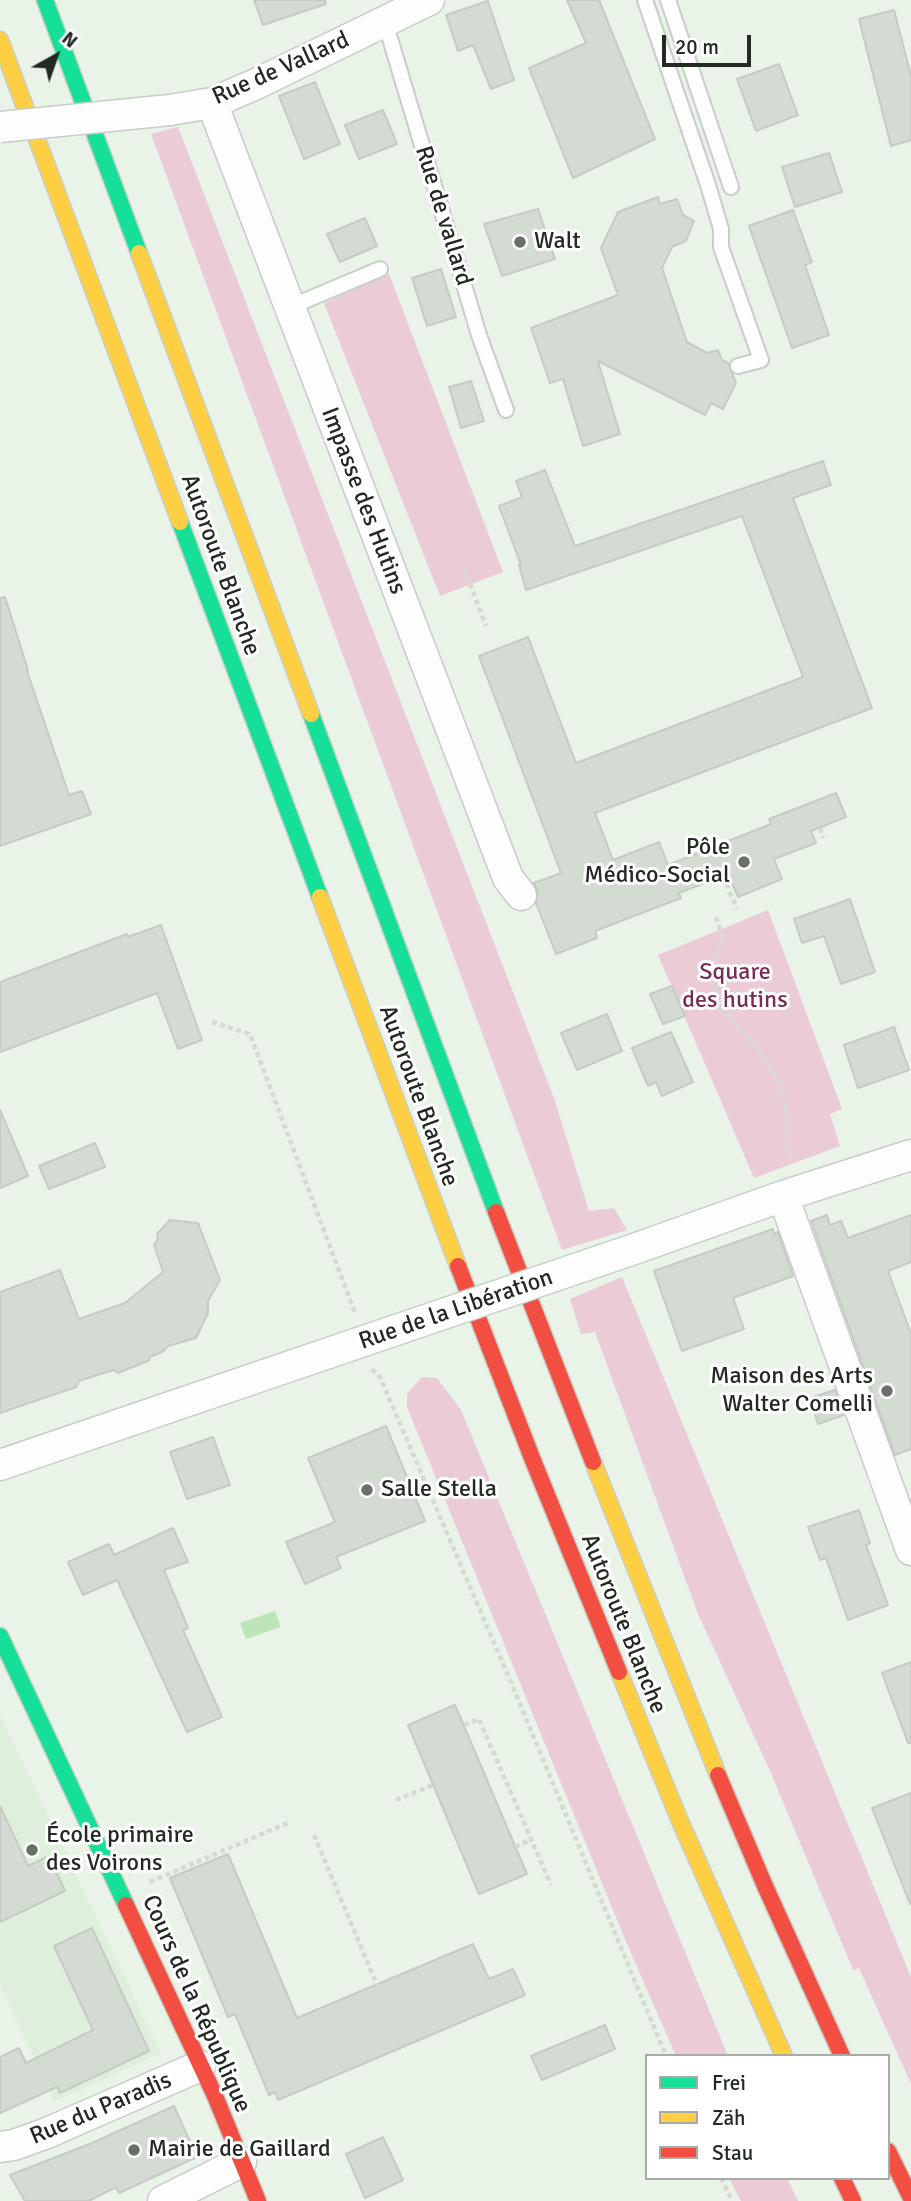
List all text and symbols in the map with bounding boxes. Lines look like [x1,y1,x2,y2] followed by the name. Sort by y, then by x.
[21,21,91,91] north arrow
[666,21,755,65] scale bar
[57,26,82,53] text: N
[208,26,354,112] street label: Rue de Vallard
[675,34,719,60] text: 20 m
[408,143,478,289] street label: Rue de vallard
[534,228,581,256] place label: Walt
[512,234,528,250] marker: Walt
[314,403,412,599] street label: Impasse des Hutins
[174,470,266,660] street label: Autoroute Blanche
[584,834,730,890] place label: Pôle Médico-Social
[736,854,752,870] marker: Pôle Médico-Social
[682,959,788,1015] park label: Square des hutins
[372,1001,464,1191] street label: Autoroute Blanche
[355,1263,557,1357] street label: Rue de la Libération
[710,1363,873,1419] place label: Maison des Arts Walter Comelli
[879,1383,895,1399] marker: Maison des Arts Walter Comelli
[381,1476,497,1504] place label: Salle Stella
[359,1482,375,1498] marker: Salle Stella
[574,1530,672,1718] street label: Autoroute Blanche
[46,1822,194,1878] place label: École primaire des Voirons
[24,1842,40,1858] marker: École primaire des Voirons
[135,1891,257,2117] street label: Cours de la République
[645,2054,890,2180] legend
[26,2066,176,2152] street label: Rue du Paradis
[712,2070,746,2096] text: Frei
[712,2105,746,2131] text: Zäh
[148,2136,331,2164] place label: Mairie de Gaillard
[712,2140,753,2166] text: Stau
[126,2142,142,2158] marker: Mairie de Gaillard

